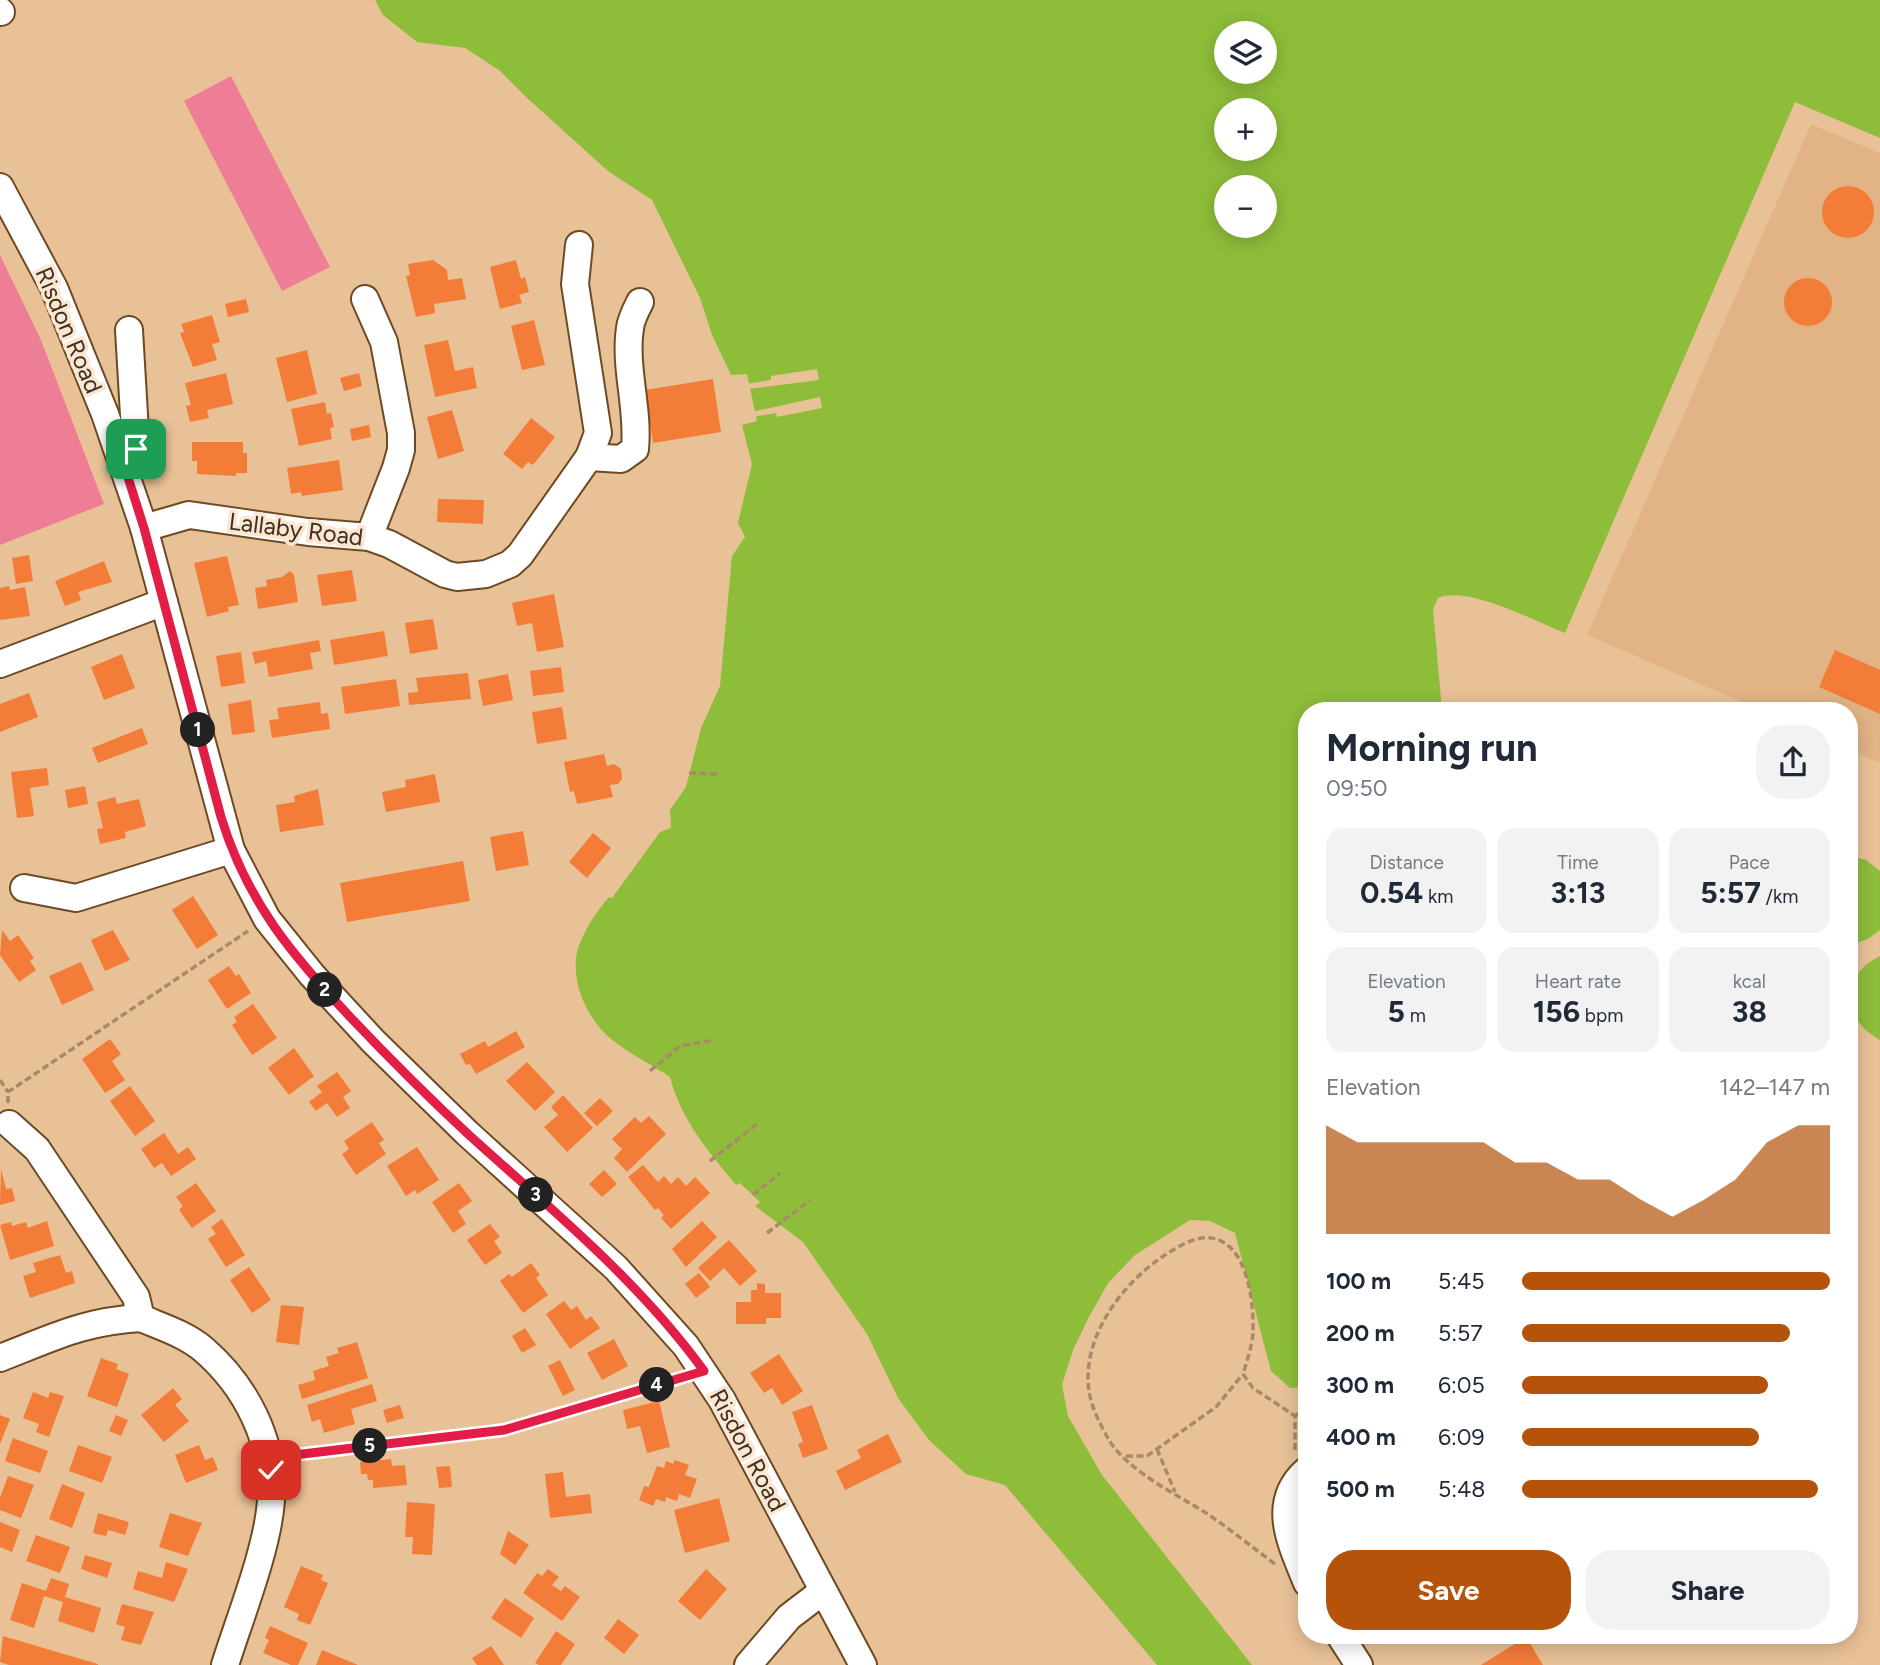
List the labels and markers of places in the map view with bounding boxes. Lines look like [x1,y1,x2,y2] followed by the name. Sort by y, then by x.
[106,419,166,479] pin
[180,712,216,748] pin: 1
[308,972,342,1007] pin: 2
[518,1178,554,1212] pin: 3
[640,1368,674,1402] pin: 4
[352,1428,388,1464] pin: 5
[241,1440,301,1500] pin

